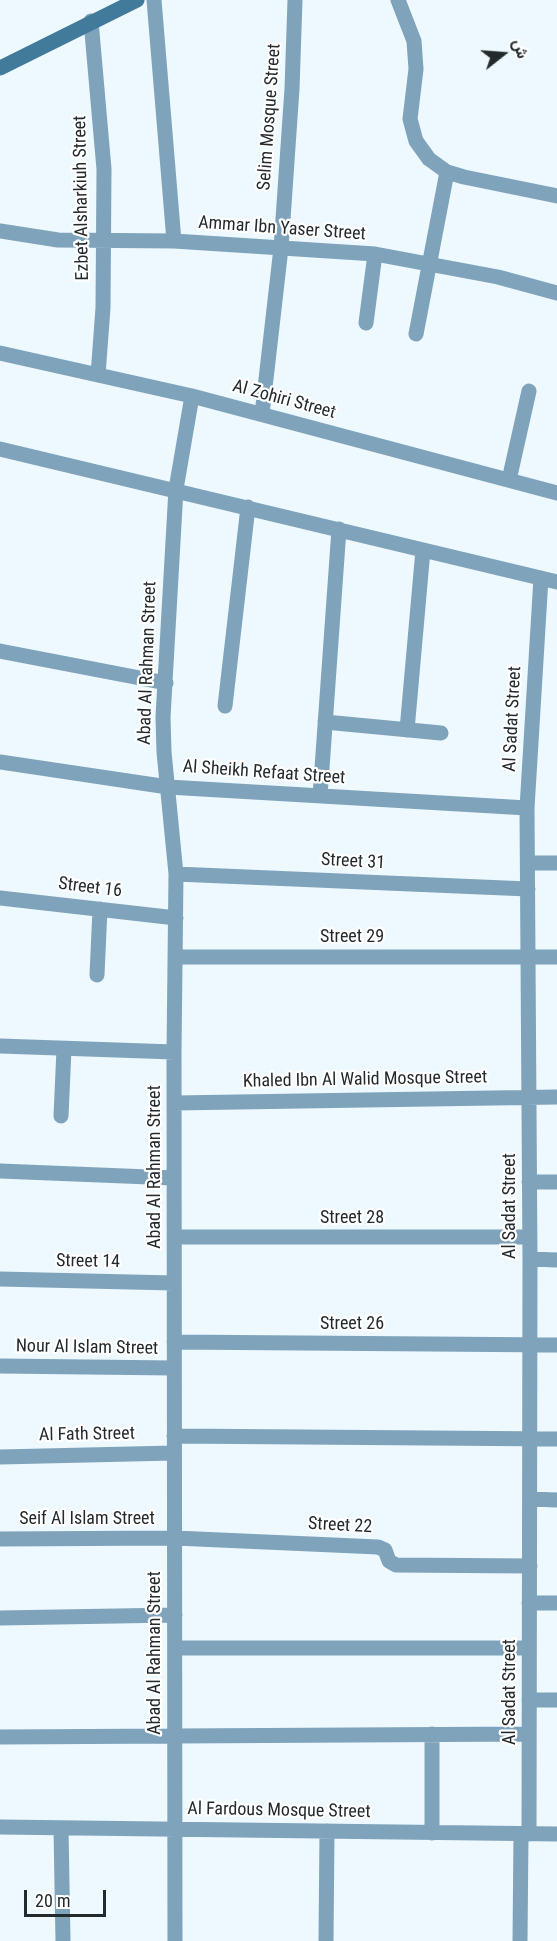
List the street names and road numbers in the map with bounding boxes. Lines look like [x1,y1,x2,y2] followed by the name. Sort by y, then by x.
[254,43,286,191] street label: Selim Mosque Street
[70,115,94,281] street label: Ezbet Alsharkiuh Street
[198,212,366,246] street label: Ammar Ibn Yaser Street
[230,376,338,424] street label: Al Zohiri Street
[134,581,162,745] street label: Abad Al Rahman Street
[499,666,527,772] street label: Al Sadat Street
[182,757,346,789] street label: Al Sheikh Refaat Street
[320,850,386,874] street label: Street 31
[57,873,123,903] street label: Street 16
[320,926,384,948] street label: Street 29
[243,1067,487,1093] street label: Khaled Ibn Al Walid Mosque Street
[144,1085,166,1249] street label: Abad Al Rahman Street
[499,1153,521,1259] street label: Al Sadat Street
[320,1207,384,1229] street label: Street 28
[56,1251,120,1273] street label: Street 14
[320,1313,384,1335] street label: Street 26
[16,1336,158,1360] street label: Nour Al Islam Street
[39,1423,135,1447] street label: Al Fath Street
[19,1508,155,1530] street label: Seif Al Islam Street
[307,1514,373,1538] street label: Street 22
[144,1571,166,1735] street label: Abad Al Rahman Street
[499,1639,521,1745] street label: Al Sadat Street
[187,1799,371,1823] street label: Al Fardous Mosque Street

